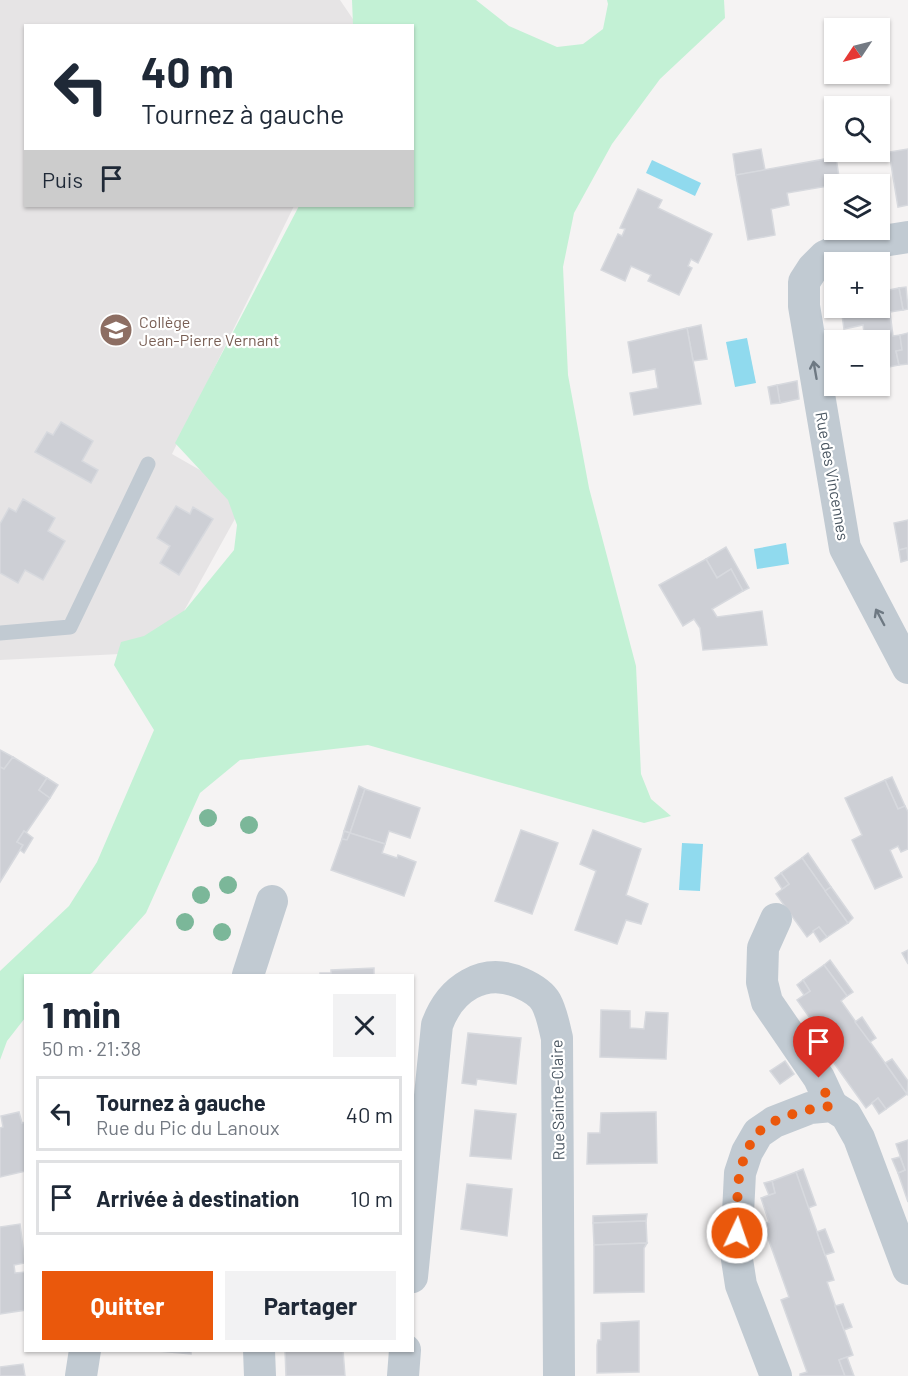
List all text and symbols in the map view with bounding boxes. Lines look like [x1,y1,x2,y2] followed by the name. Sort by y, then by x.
[824,18,890,84] north arrow
[824,18,890,396] map controls
[141,46,234,96] text: 40 m
[42,48,120,126] icon: left
[824,96,890,162] button: search
[141,97,344,129] text: Tournez à gauche
[95,162,128,195] icon: arrive
[42,166,83,192] text: Puis
[824,174,890,240] button: layers
[824,252,890,318] button: +
[98,312,134,348] school or university icon: Collège Jean-Pierre Vernant
[139,312,279,349] place label: Collège Jean-Pierre Vernant
[824,330,890,396] button: −
[809,360,820,380] one-way arrow
[812,410,854,542] street label: Rue des Vincennes
[874,608,886,626] one-way arrow
[42,992,121,1035] text: 1 min
[333,994,396,1057] button: close
[793,1016,844,1078] pin
[802,1025,835,1058] icon: arrive
[42,1036,141,1060] text: 50 m · 21:38
[546,1040,568,1160] street label: Rue Sainte-Claire
[96,1089,266,1115] text: Tournez à gauche
[45,1097,78,1130] icon: left
[346,1101,393,1127] text: 40 m
[96,1115,280,1139] text: Rue du Pic du Lanoux
[45,1181,78,1214] icon: arrive
[96,1185,299,1211] text: Arrivée à destination
[350,1185,393,1211] text: 10 m
[705,1201,769,1265] position arrow
[42,1271,213,1340] button: Quitter
[225,1271,396,1340] button: Partager

